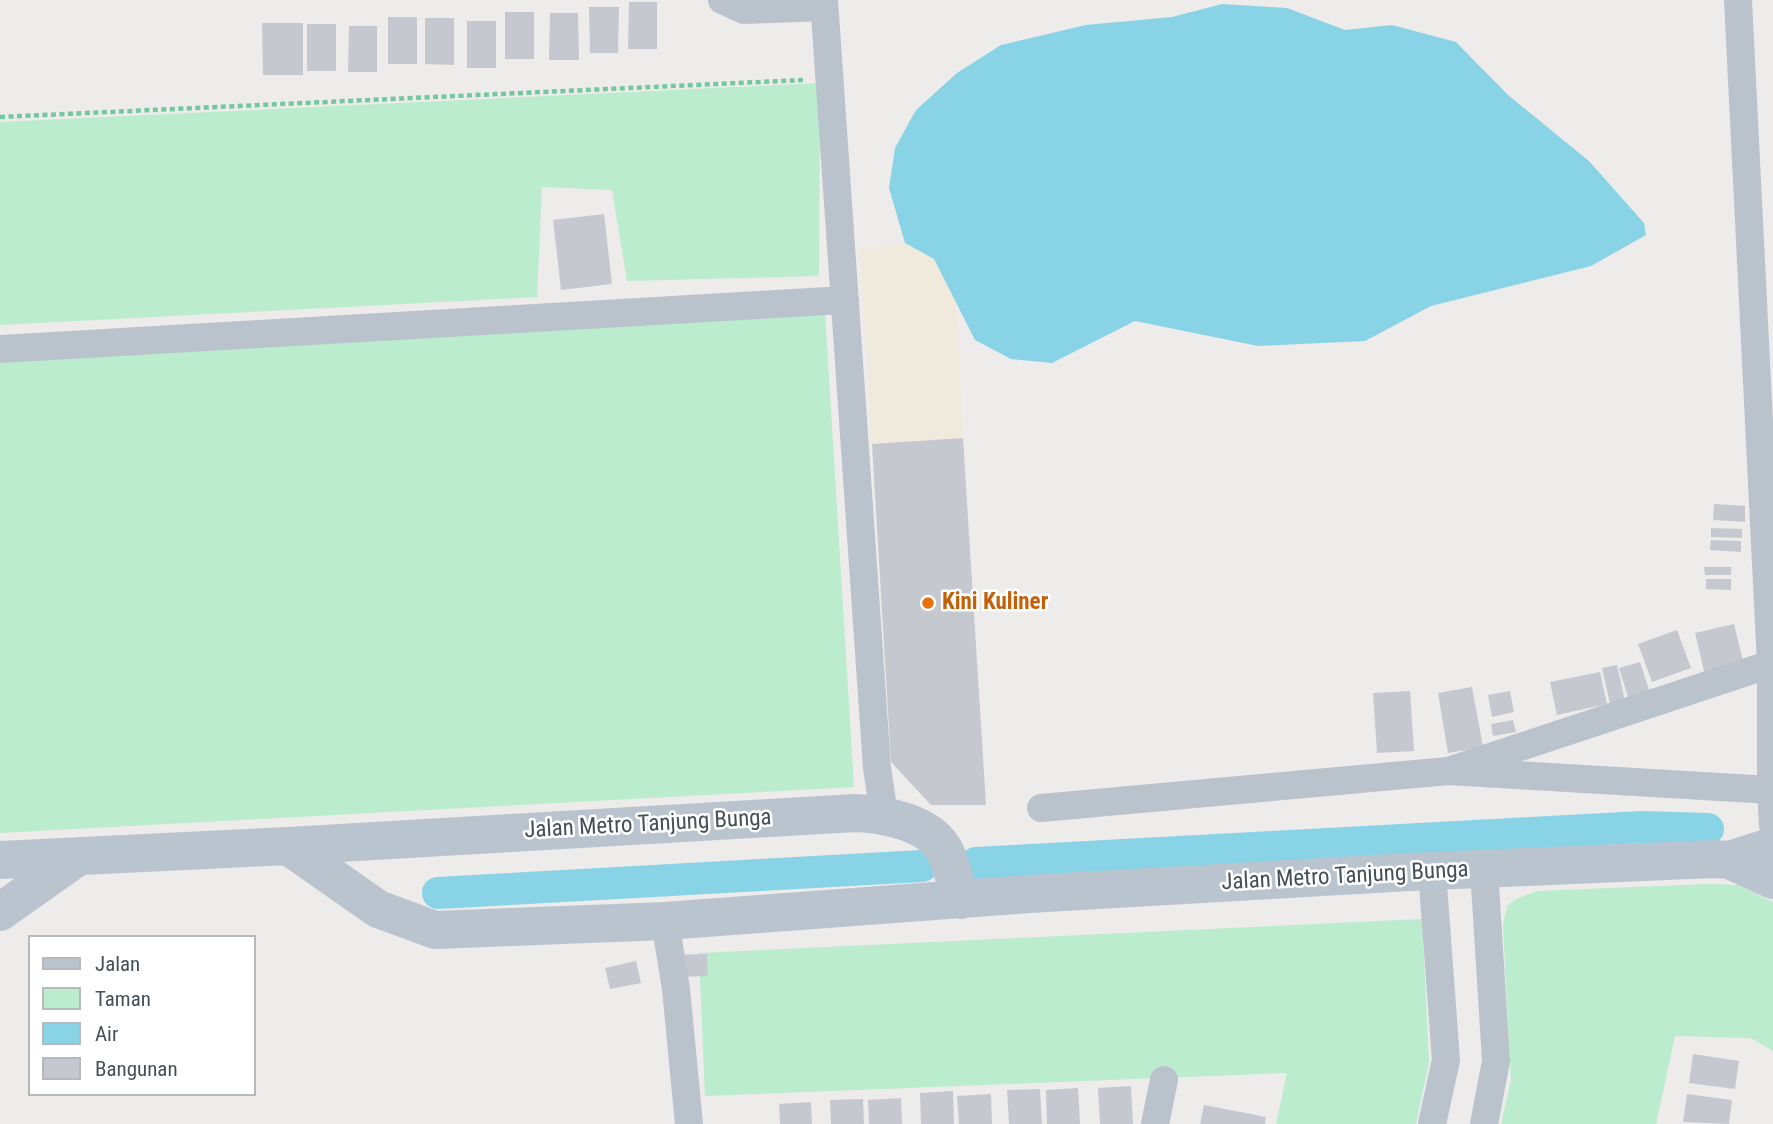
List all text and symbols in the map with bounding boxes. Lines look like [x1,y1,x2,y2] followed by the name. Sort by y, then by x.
[942,589,1048,617] place label: Kini Kuliner
[920,595,936,611] marker: Kini Kuliner
[524,805,772,845] street label: Jalan Metro Tanjung Bunga
[1221,857,1469,897] street label: Jalan Metro Tanjung Bunga
[28,935,256,1096] legend
[95,952,140,976] text: Jalan
[95,987,151,1011] text: Taman
[95,1022,118,1046] text: Air
[95,1057,178,1081] text: Bangunan

